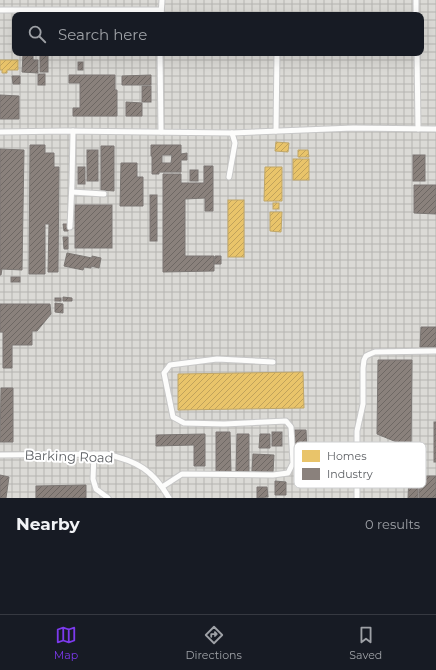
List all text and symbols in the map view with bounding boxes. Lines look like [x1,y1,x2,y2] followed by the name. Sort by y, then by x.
[12,12,424,56] search box
[26,23,48,45] icon: search
[58,25,147,44] text: Search here
[294,442,426,488] legend
[24,446,114,466] street label: Barking Road
[327,449,367,463] text: Homes
[327,467,373,481] text: Industry
[16,514,80,534] text: Nearby
[365,516,420,532] text: 0 results
[54,624,78,662] tab: Map
[186,624,242,662] tab: Directions
[349,624,382,662] tab: Saved

